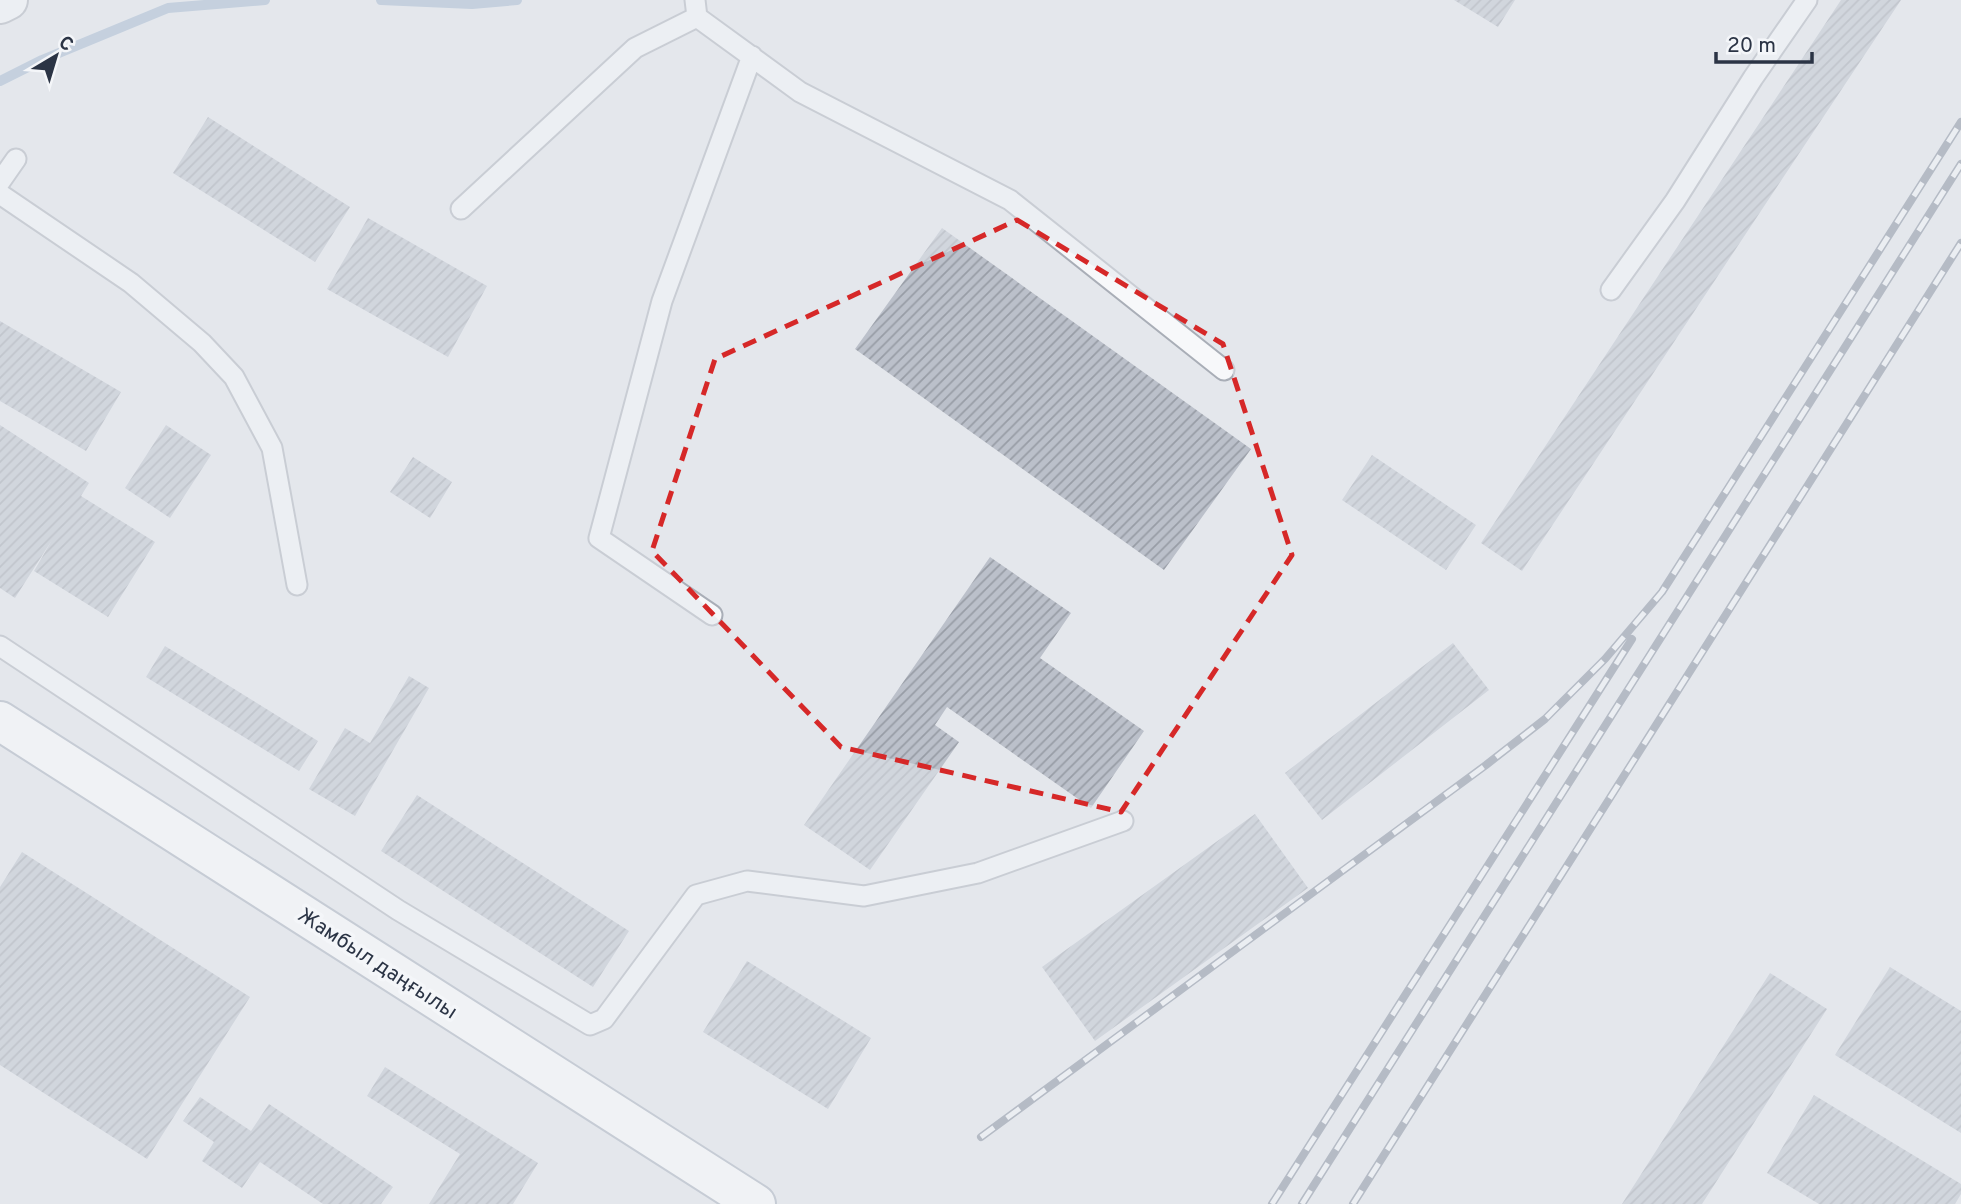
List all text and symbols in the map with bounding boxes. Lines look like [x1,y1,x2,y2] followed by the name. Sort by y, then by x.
[21,21,91,91] north arrow
[1716,21,1812,65] scale bar
[53,31,77,57] text: С
[1727,33,1776,60] text: 20 m
[292,903,462,1026] street label: Жамбыл даңғылы

